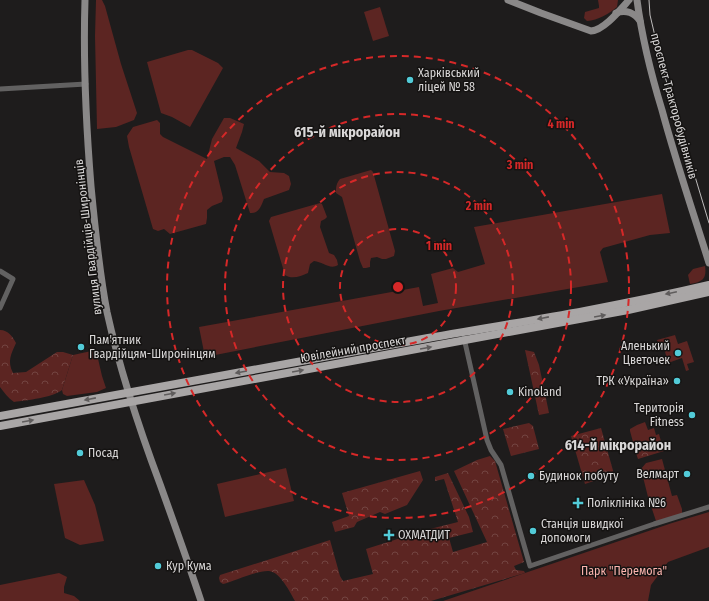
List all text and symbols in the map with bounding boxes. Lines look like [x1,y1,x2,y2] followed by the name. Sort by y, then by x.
[648,31,700,181] street label: проспект Тракторобудівників
[418,66,480,94] place label: Харківський ліцей № 58
[405,75,415,85] marker: Харківський ліцей № 58
[547,117,575,131] text: 4 min
[294,124,400,141] district label: 615-й мікрорайон
[71,158,105,316] street label: вулиця Гвардійців-Широнінців
[506,158,533,172] text: 3 min
[465,199,492,213] text: 2 min
[426,239,452,253] text: 1 min
[391,280,405,294] centre of rings
[665,291,677,297] one-way arrow
[594,312,606,318] one-way arrow
[537,315,549,321] one-way arrow
[89,333,216,361] place label: Пам'ятник Гвардійцям-Широнінцям
[299,333,407,365] street label: Ювілейний проспект
[621,339,670,367] place label: Аленький Цветочек
[76,342,86,352] marker: Пам'ятник Гвардійцям-Широнінцям
[420,344,432,350] one-way arrow
[673,348,683,358] marker: Аленький Цветочек
[292,368,304,374] one-way arrow
[235,369,247,375] one-way arrow
[597,374,669,388] place label: ТРК «Україна»
[672,376,682,386] marker: ТРК «Україна»
[518,385,562,399] place label: Kinoland
[505,387,515,397] marker: Kinoland
[164,391,176,397] one-way arrow
[84,397,96,403] one-way arrow
[634,401,684,429] place label: Територія Fitness
[687,410,697,420] marker: Територія Fitness
[22,417,34,423] one-way arrow
[565,437,671,454] district label: 614-й мікрорайон
[88,446,119,460] place label: Посад
[75,448,85,458] marker: Посад
[636,467,679,481] place label: Велмарт
[539,469,619,483] place label: Будинок побуту
[682,469,692,479] marker: Велмарт
[526,471,536,481] marker: Будинок побуту
[587,496,666,510] place label: Поліклініка №6
[572,497,584,509] marker: Поліклініка №6
[541,517,624,545] place label: Станція швидкої допомоги
[528,526,538,536] marker: Станція швидкої допомоги
[398,528,451,542] place label: ОХМАТДИТ
[383,529,395,541] marker: ОХМАТДИТ
[166,559,212,573] place label: Кур Кума
[153,561,163,571] marker: Кур Кума
[581,564,667,578] park label: Парк "Перемога"

